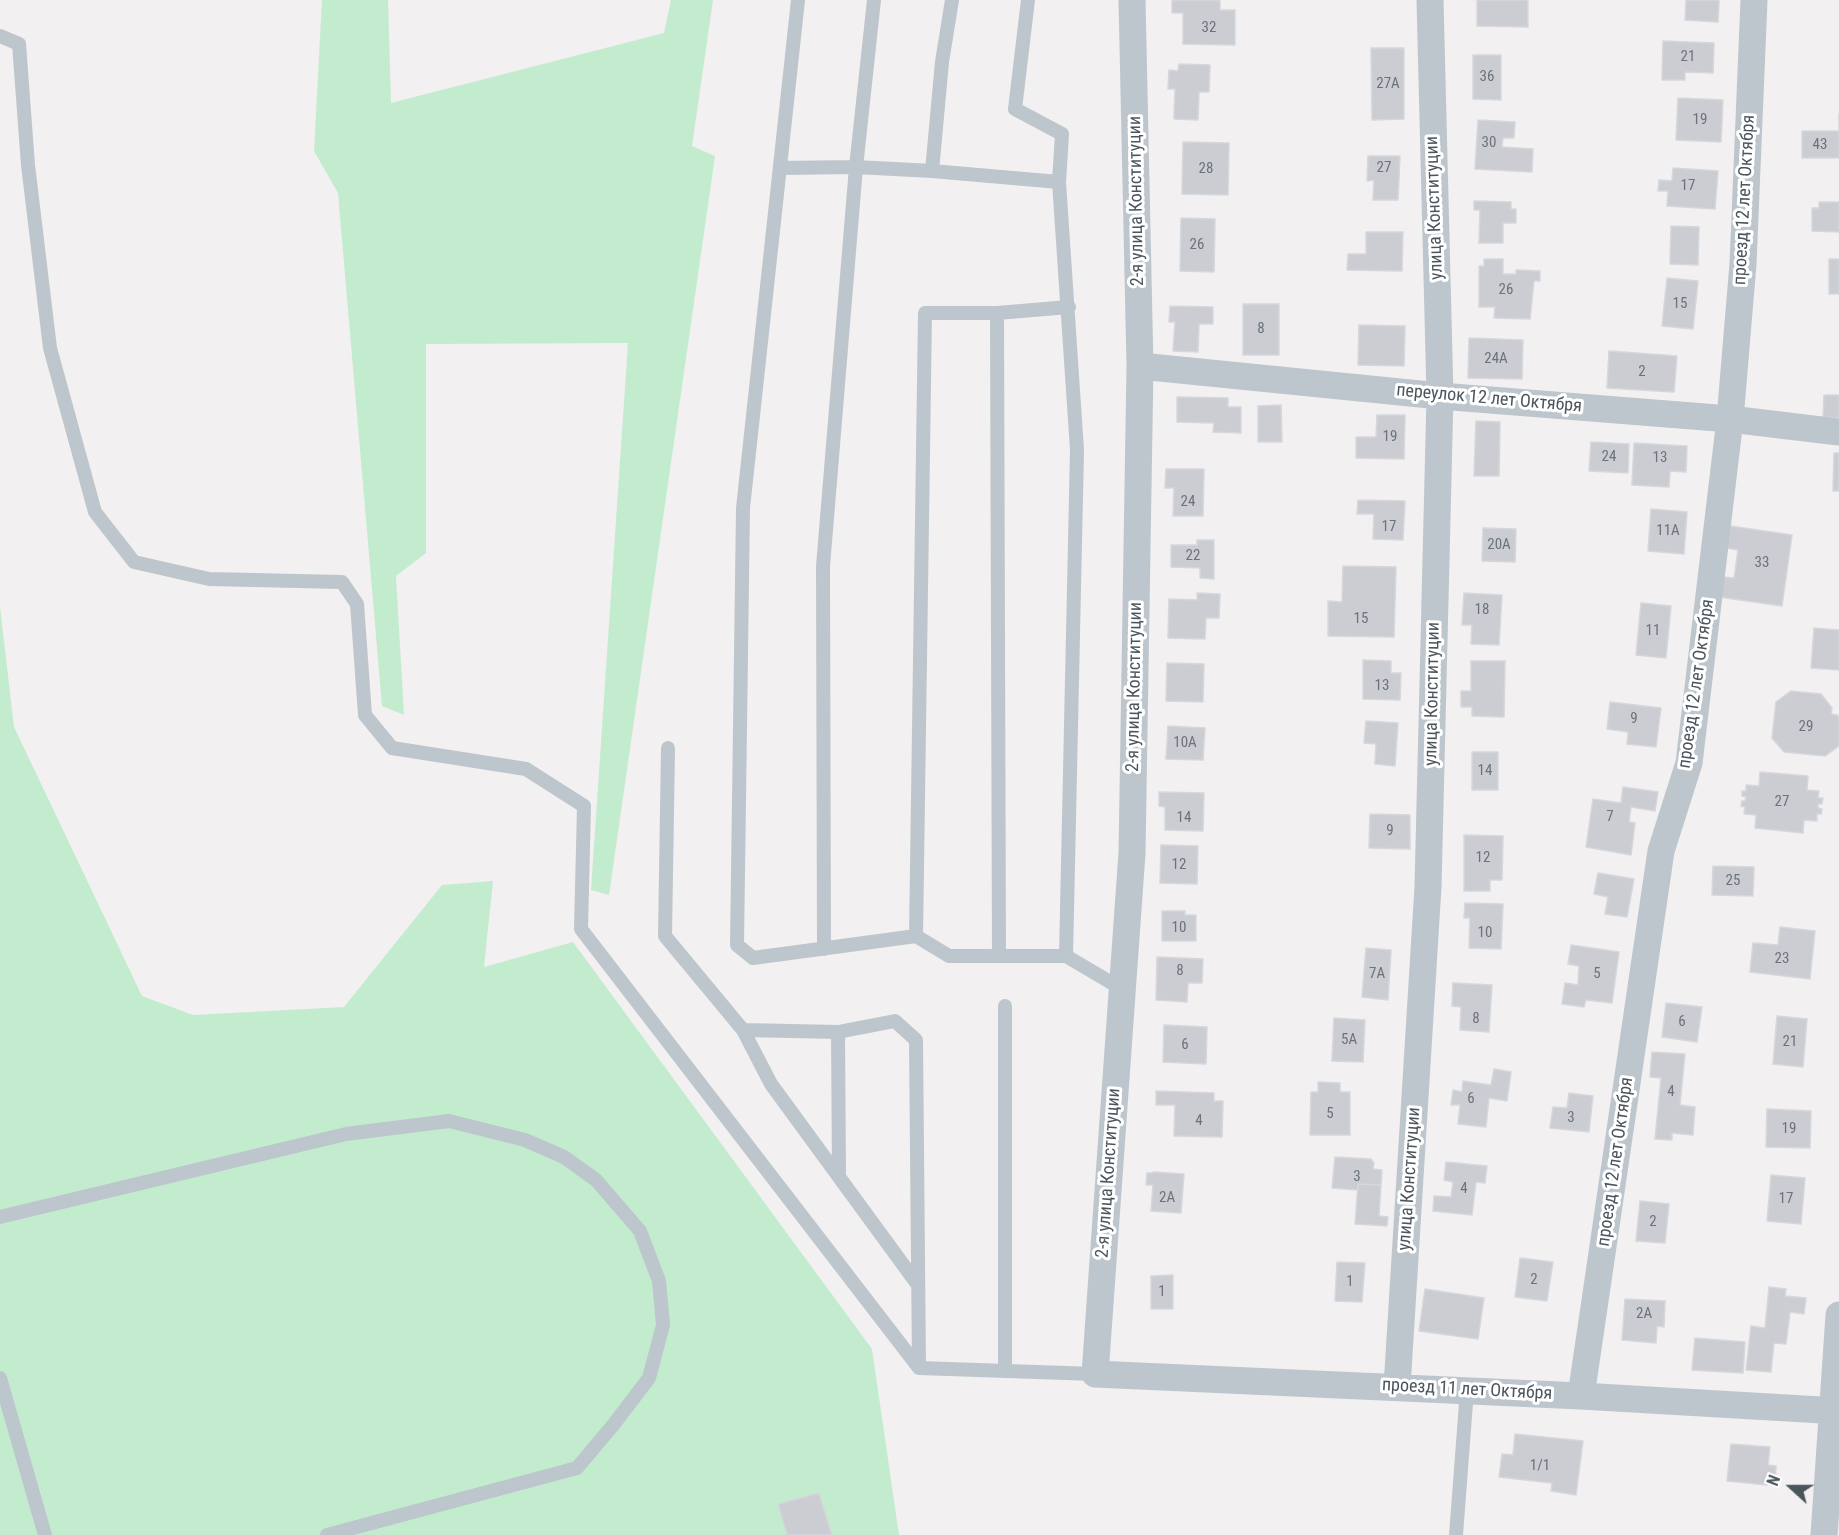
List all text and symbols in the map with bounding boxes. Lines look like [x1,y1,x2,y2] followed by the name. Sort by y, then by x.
[1202,19,1216,37] house number: 32
[1681,48,1695,66] house number: 21
[1480,68,1494,86] house number: 36
[1376,75,1400,93] house number: 27А
[1693,111,1707,129] house number: 19
[1730,114,1760,286] street label: проезд 12 лет Октября
[1125,116,1149,286] street label: 2-я улица Конституции
[1482,134,1496,152] house number: 30
[1422,136,1448,280] street label: улица Конституции
[1813,136,1827,154] house number: 43
[1377,159,1391,177] house number: 27
[1199,160,1213,178] house number: 28
[1681,177,1695,195] house number: 17
[1190,236,1204,254] house number: 26
[1499,281,1513,299] house number: 26
[1673,295,1687,313] house number: 15
[1257,320,1265,338] house number: 8
[1484,350,1508,368] house number: 24А
[1638,363,1646,381] house number: 2
[1395,380,1583,418] street label: переулок 12 лет Октября
[1383,428,1397,446] house number: 19
[1602,448,1616,466] house number: 24
[1653,449,1667,467] house number: 13
[1181,493,1195,511] house number: 24
[1382,518,1396,536] house number: 17
[1656,522,1680,540] house number: 11А
[1487,536,1511,554] house number: 20А
[1186,547,1200,565] house number: 22
[1755,554,1769,572] house number: 33
[1674,598,1720,770] street label: проезд 12 лет Октября
[1475,601,1489,619] house number: 18
[1123,602,1147,772] street label: 2-я улица Конституции
[1354,610,1368,628] house number: 15
[1421,622,1445,766] street label: улица Конституции
[1646,622,1660,640] house number: 11
[1375,677,1389,695] house number: 13
[1630,710,1638,728] house number: 9
[1799,718,1813,736] house number: 29
[1173,734,1197,752] house number: 10А
[1478,762,1492,780] house number: 14
[1775,793,1789,811] house number: 27
[1606,808,1614,826] house number: 7
[1177,809,1191,827] house number: 14
[1386,822,1394,840] house number: 9
[1476,849,1490,867] house number: 12
[1172,856,1186,874] house number: 12
[1726,872,1740,890] house number: 25
[1172,919,1186,937] house number: 10
[1478,924,1492,942] house number: 10
[1775,950,1789,968] house number: 23
[1176,962,1184,980] house number: 8
[1369,965,1385,983] house number: 7А
[1593,965,1601,983] house number: 5
[1472,1010,1480,1028] house number: 8
[1678,1013,1686,1031] house number: 6
[1341,1031,1357,1049] house number: 5А
[1783,1033,1797,1051] house number: 21
[1181,1036,1189,1054] house number: 6
[1593,1076,1639,1248] street label: проезд 12 лет Октября
[1667,1083,1675,1101] house number: 4
[1092,1087,1126,1259] street label: 2-я улица Конституции
[1467,1090,1475,1108] house number: 6
[1326,1105,1334,1123] house number: 5
[1394,1106,1426,1252] street label: улица Конституции
[1567,1109,1575,1127] house number: 3
[1195,1112,1203,1130] house number: 4
[1782,1120,1796,1138] house number: 19
[1353,1168,1361,1186] house number: 3
[1460,1180,1468,1198] house number: 4
[1159,1189,1175,1207] house number: 2А
[1779,1190,1793,1208] house number: 17
[1649,1213,1657,1231] house number: 2
[1530,1271,1538,1289] house number: 2
[1346,1273,1354,1291] house number: 1
[1158,1283,1166,1301] house number: 1
[1636,1305,1652,1323] house number: 2А
[1381,1375,1553,1405] street label: проезд 11 лет Октября
[1530,1457,1550,1475] house number: 1/1
[1761,1457,1821,1517] north arrow
[1763,1472,1784,1488] text: N

